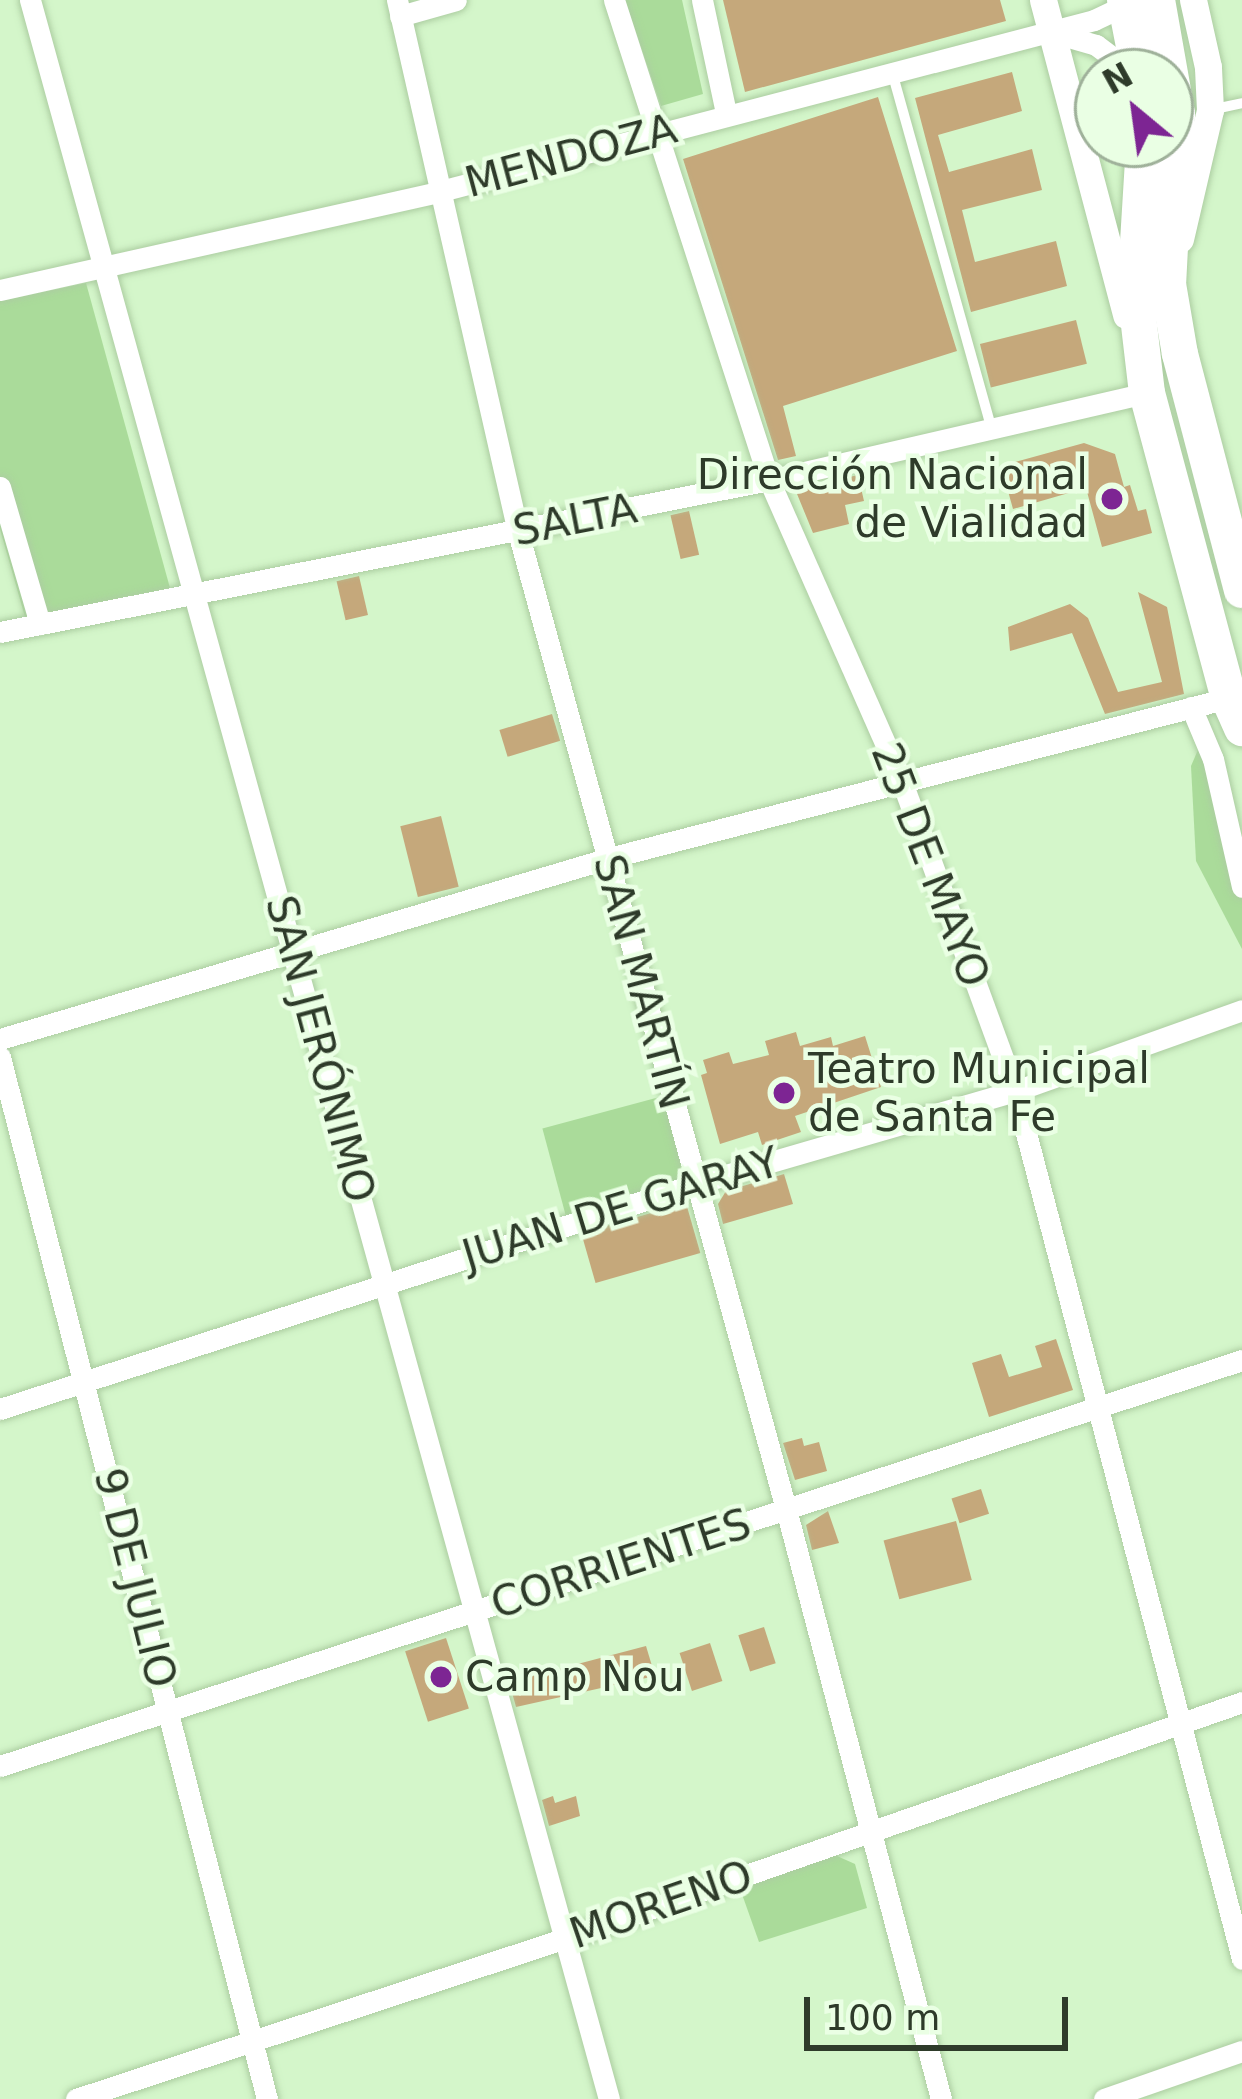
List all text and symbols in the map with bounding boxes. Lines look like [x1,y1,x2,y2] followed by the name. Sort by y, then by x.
[1074,48,1194,168] north arrow
[1096,55,1139,102] text: N
[460,104,682,208] street label: MENDOZA
[697,450,1088,548] place label: Dirección Nacional de Vialidad
[509,483,641,557] street label: SALTA
[1099,486,1125,512] marker: Dirección Nacional de Vialidad
[860,736,1000,994] street label: 25 DE MAYO
[583,849,699,1115] street label: SAN MARTÍN
[255,890,385,1208] street label: SAN JERÓNIMO
[808,1044,1150,1142] place label: Teatro Municipal de Santa Fe
[771,1080,797,1106] marker: Teatro Municipal de Santa Fe
[456,1137,786,1281] street label: JUAN DE GARAY
[83,1463,187,1693] street label: 9 DE JULIO
[485,1498,757,1630] street label: CORRIENTES
[465,1652,685,1702] place label: Camp Nou
[428,1664,454,1690] marker: Camp Nou
[563,1850,759,1960] street label: MORENO
[810,1973,1074,2047] scale bar
[825,1997,940,2038] text: 100 m

